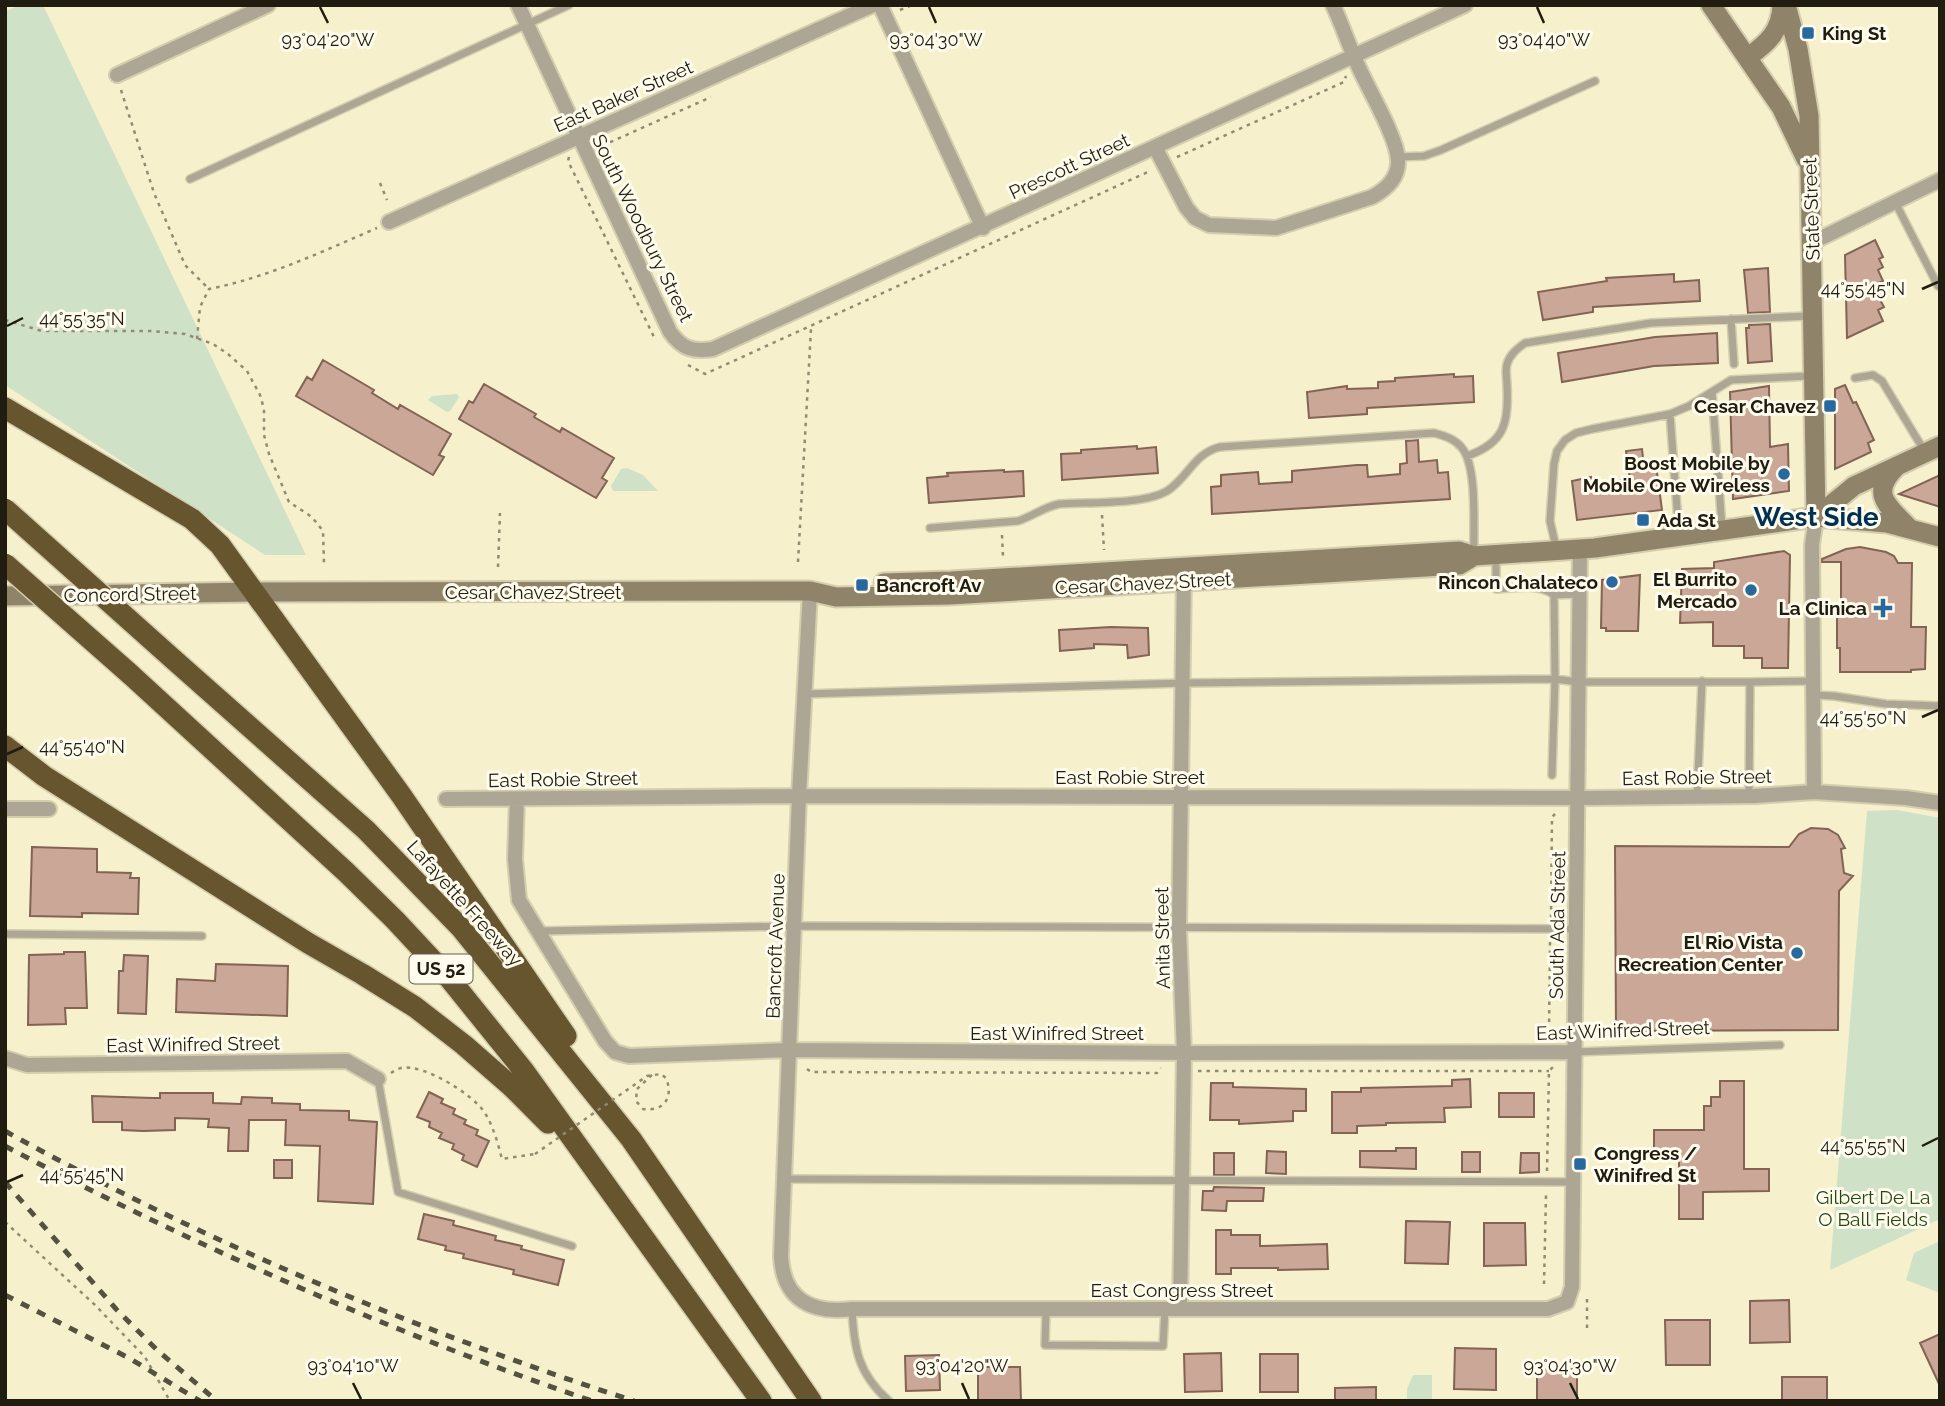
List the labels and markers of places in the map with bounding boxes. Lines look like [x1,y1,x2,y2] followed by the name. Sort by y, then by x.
[1822,22,1887,44] place label: King St
[1800,25,1816,41] marker: King St
[1694,395,1816,417] place label: Cesar Chavez
[1822,398,1838,414] marker: Cesar Chavez
[1583,452,1771,496] place label: Boost Mobile by Mobile One Wireless
[1776,466,1792,482] marker: Boost Mobile by Mobile One Wireless
[1657,509,1717,531] place label: Ada St
[1635,512,1651,528] marker: Ada St
[1653,568,1737,612] place label: El Burrito Mercado
[1438,571,1598,593] place label: Rincon Chalateco
[876,574,982,596] place label: Bancroft Av
[1604,574,1620,590] marker: Rincon Chalateco
[854,577,870,593] marker: Bancroft Av
[1743,582,1759,598] marker: El Burrito Mercado
[1779,597,1867,619] place label: La Clinica
[1873,598,1893,618] marker: La Clinica
[1618,931,1784,975] place label: El Rio Vista Recreation Center
[1789,945,1805,961] marker: El Rio Vista Recreation Center
[1594,1142,1697,1186] place label: Congress / Winifred St
[1572,1156,1588,1172] marker: Congress / Winifred St

